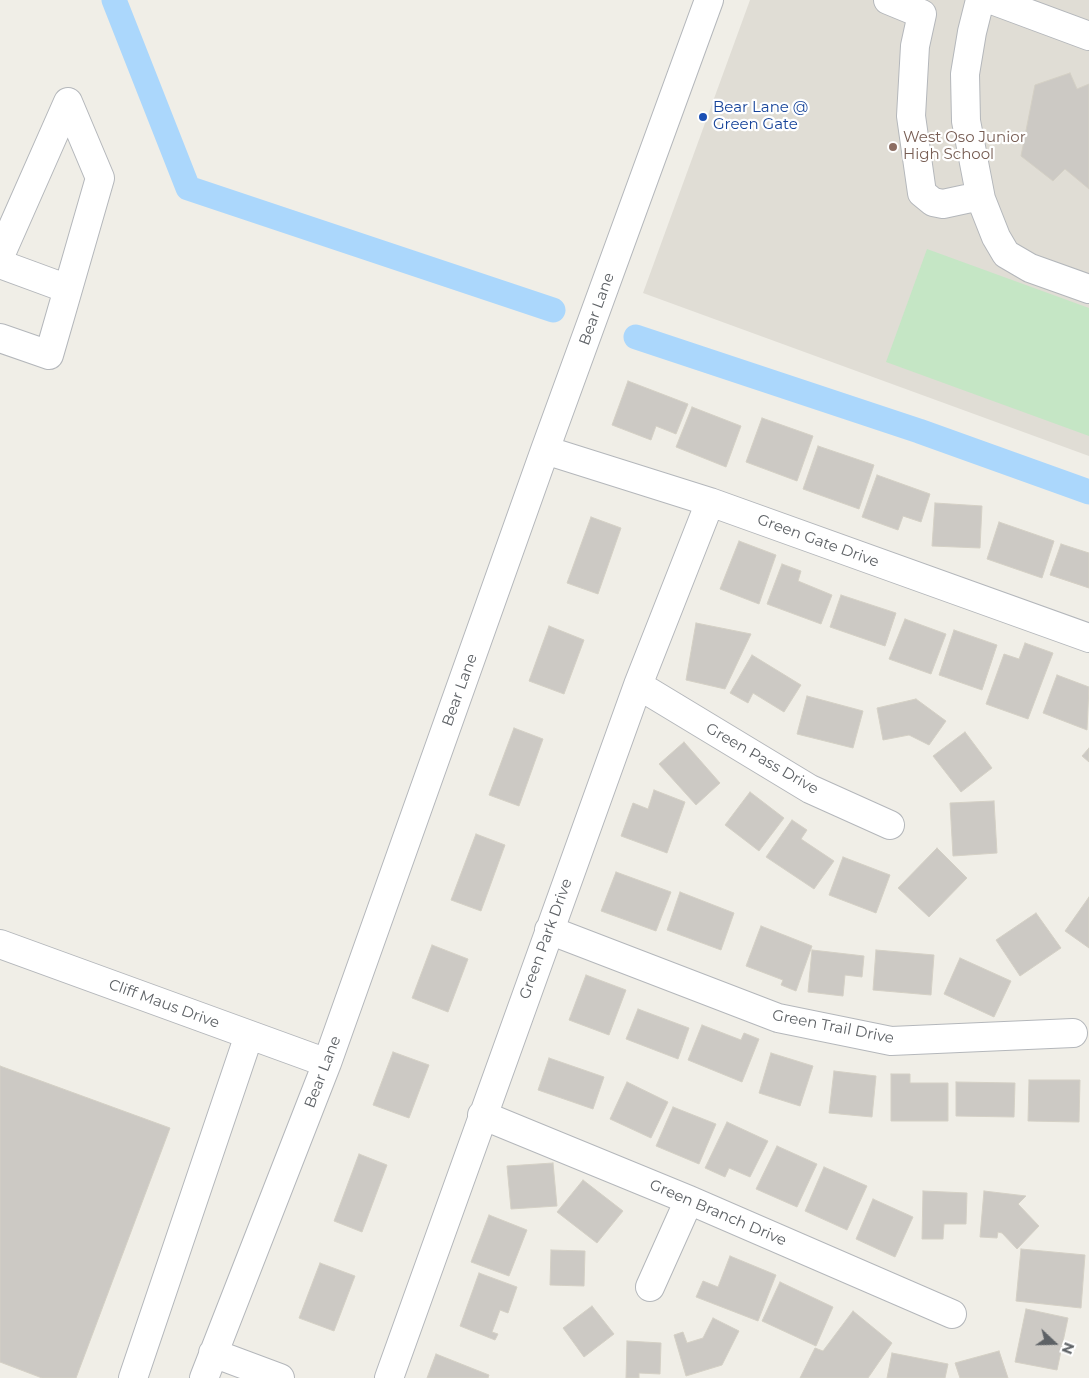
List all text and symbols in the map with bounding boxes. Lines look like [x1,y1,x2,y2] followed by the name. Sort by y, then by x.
[713,99,808,134] place label: Bear Lane @ Green Gate
[697,111,709,123] marker: Bear Lane @ Green Gate
[903,129,1026,164] place label: West Oso Junior High School
[887,141,899,153] marker: West Oso Junior High School
[576,270,618,348] street label: Bear Lane
[755,511,881,571] street label: Green Gate Drive
[439,651,481,729] street label: Bear Lane
[703,719,821,799] street label: Green Pass Drive
[516,876,576,1002] street label: Green Park Drive
[106,976,222,1032] street label: Cliff Maus Drive
[771,1006,895,1048] street label: Green Trail Drive
[301,1033,345,1111] street label: Bear Lane
[647,1176,789,1250] street label: Green Branch Drive
[1029,1318,1079,1368] north arrow
[1058,1340,1078,1357] text: N

